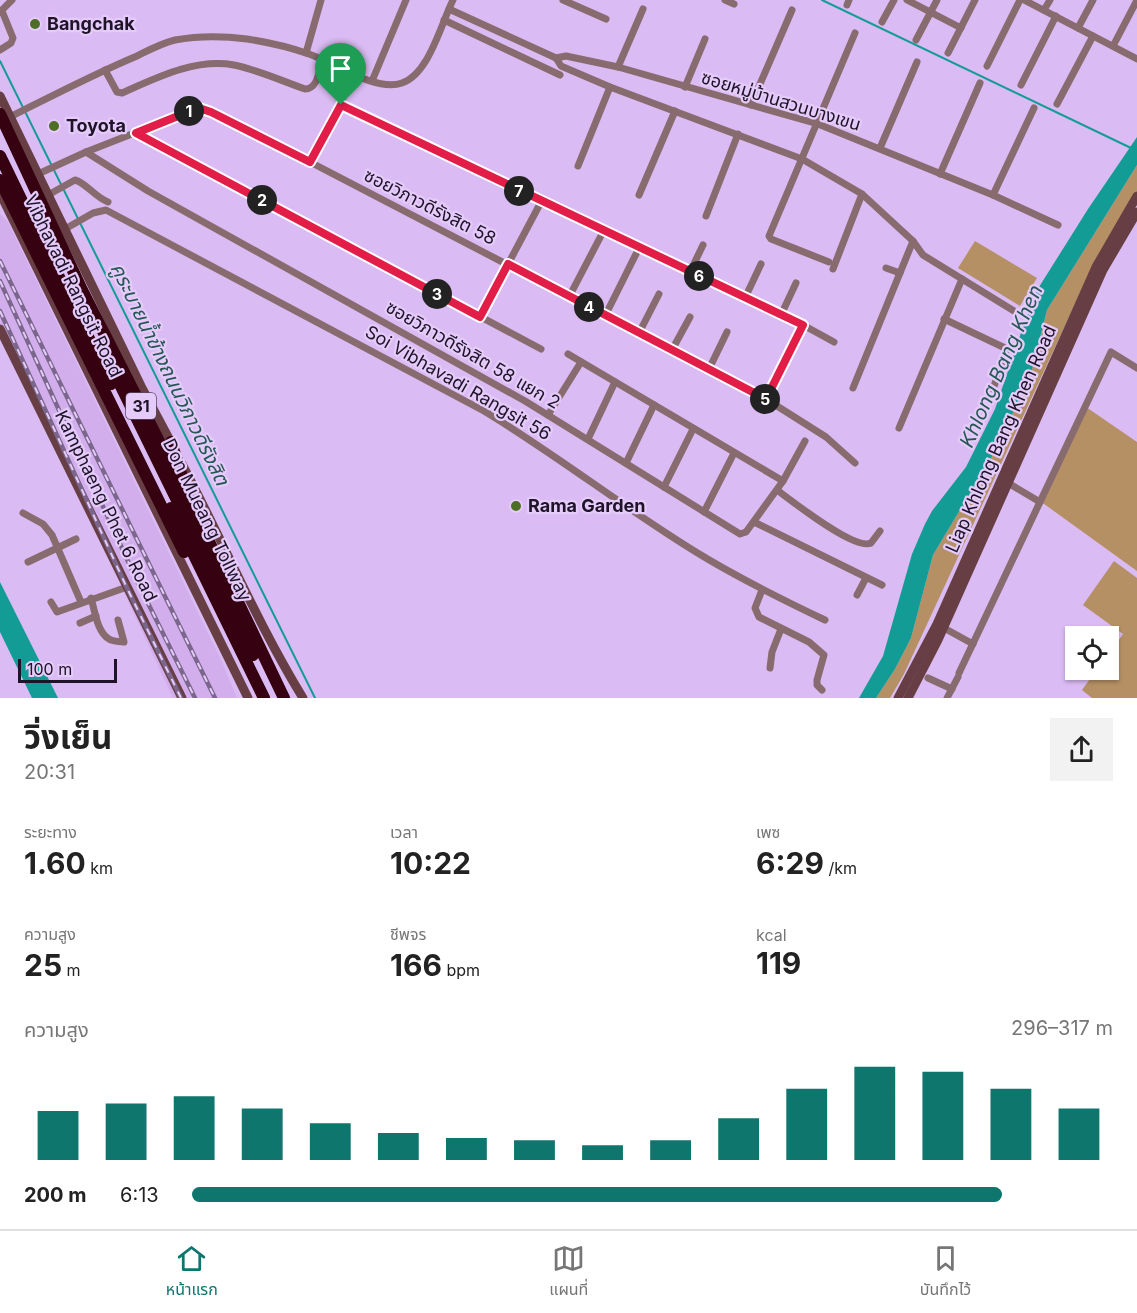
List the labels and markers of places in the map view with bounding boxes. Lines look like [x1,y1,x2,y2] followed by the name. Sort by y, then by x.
[47,13,135,34] place label: Bangchak
[28,17,42,31] marker: Bangchak
[315,43,366,105] pin
[174,96,204,126] pin: 1
[66,115,126,136] place label: Toyota
[47,119,61,133] marker: Toyota
[504,176,534,206] pin: 7
[247,185,277,215] pin: 2
[684,261,714,291] pin: 6
[422,279,452,309] pin: 3
[574,292,604,322] pin: 4
[750,384,780,414] pin: 5
[528,495,645,516] place label: Rama Garden
[509,499,523,513] marker: Rama Garden

